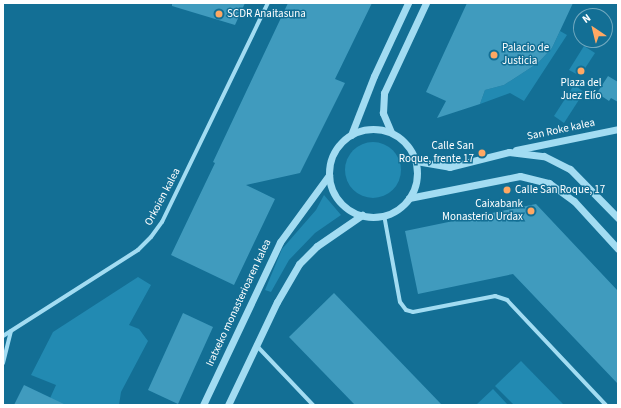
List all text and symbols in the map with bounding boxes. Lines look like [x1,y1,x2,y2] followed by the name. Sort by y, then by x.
[227,7,306,21] place label: SCDR Anaitasuna
[573,8,613,48] north arrow
[214,9,224,19] marker: SCDR Anaitasuna
[579,10,594,27] text: N
[502,42,549,68] place label: Palacio de Justicia
[489,50,499,60] marker: Palacio de Justicia
[576,66,586,76] marker: Plaza del Juez Elío
[560,77,602,103] place label: Plaza del Juez Elío
[526,116,596,144] street label: San Roke kalea
[399,140,474,166] place label: Calle San Roque, frente 17
[477,148,487,158] marker: Calle San Roque, frente 17
[142,166,184,228] street label: Orkoien kalea
[515,183,605,197] place label: Calle San Roque, 17
[502,185,512,195] marker: Calle San Roque, 17
[442,198,523,224] place label: Caixabank Monasterio Urdax
[526,206,536,216] marker: Caixabank Monasterio Urdax
[204,237,274,369] street label: Iratxeko monasterioaren kalea

